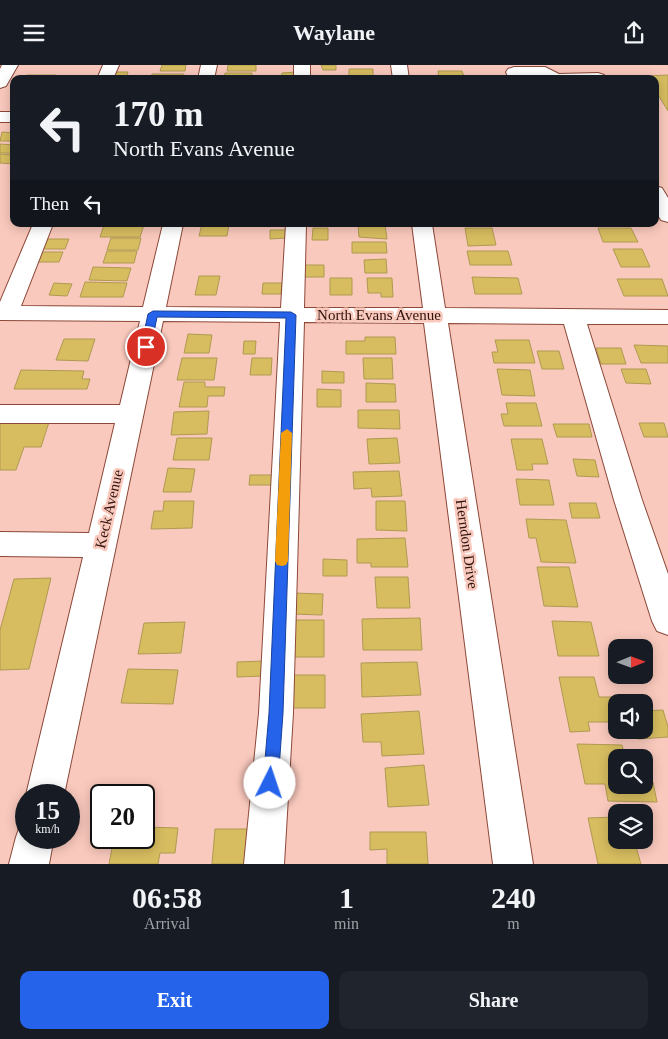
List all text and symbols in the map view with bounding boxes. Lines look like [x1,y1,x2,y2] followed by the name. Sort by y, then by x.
[20,19,48,47] icon: menu
[620,19,648,47] icon: share
[293,20,375,45] text: Waylane
[30,95,95,160] icon: left
[113,95,203,134] text: 170 m
[113,136,295,161] text: North Evans Avenue
[79,190,107,218] icon: left
[30,193,69,214] text: Then
[317,307,441,323] street label: North Evans Avenue
[125,326,167,368] pin
[132,333,160,361] icon: arrive
[92,468,126,550] street label: Keck Avenue
[453,498,481,590] street label: Herndon Drive
[608,639,652,684] north arrow
[608,639,653,849] map controls
[608,694,653,739] button: sound
[608,749,653,794] button: search
[243,756,295,808] position arrow
[90,784,155,849] speed limit sign: 20
[35,797,60,824] text: 15
[608,804,653,849] button: layers
[35,822,60,836] text: km/h
[132,881,202,914] text: 06:58
[339,881,354,914] text: 1
[491,881,536,914] text: 240
[144,915,190,932] text: Arrival
[334,915,359,932] text: min
[507,915,520,932] text: m
[20,971,329,1029] button: Exit
[339,971,648,1029] button: Share

